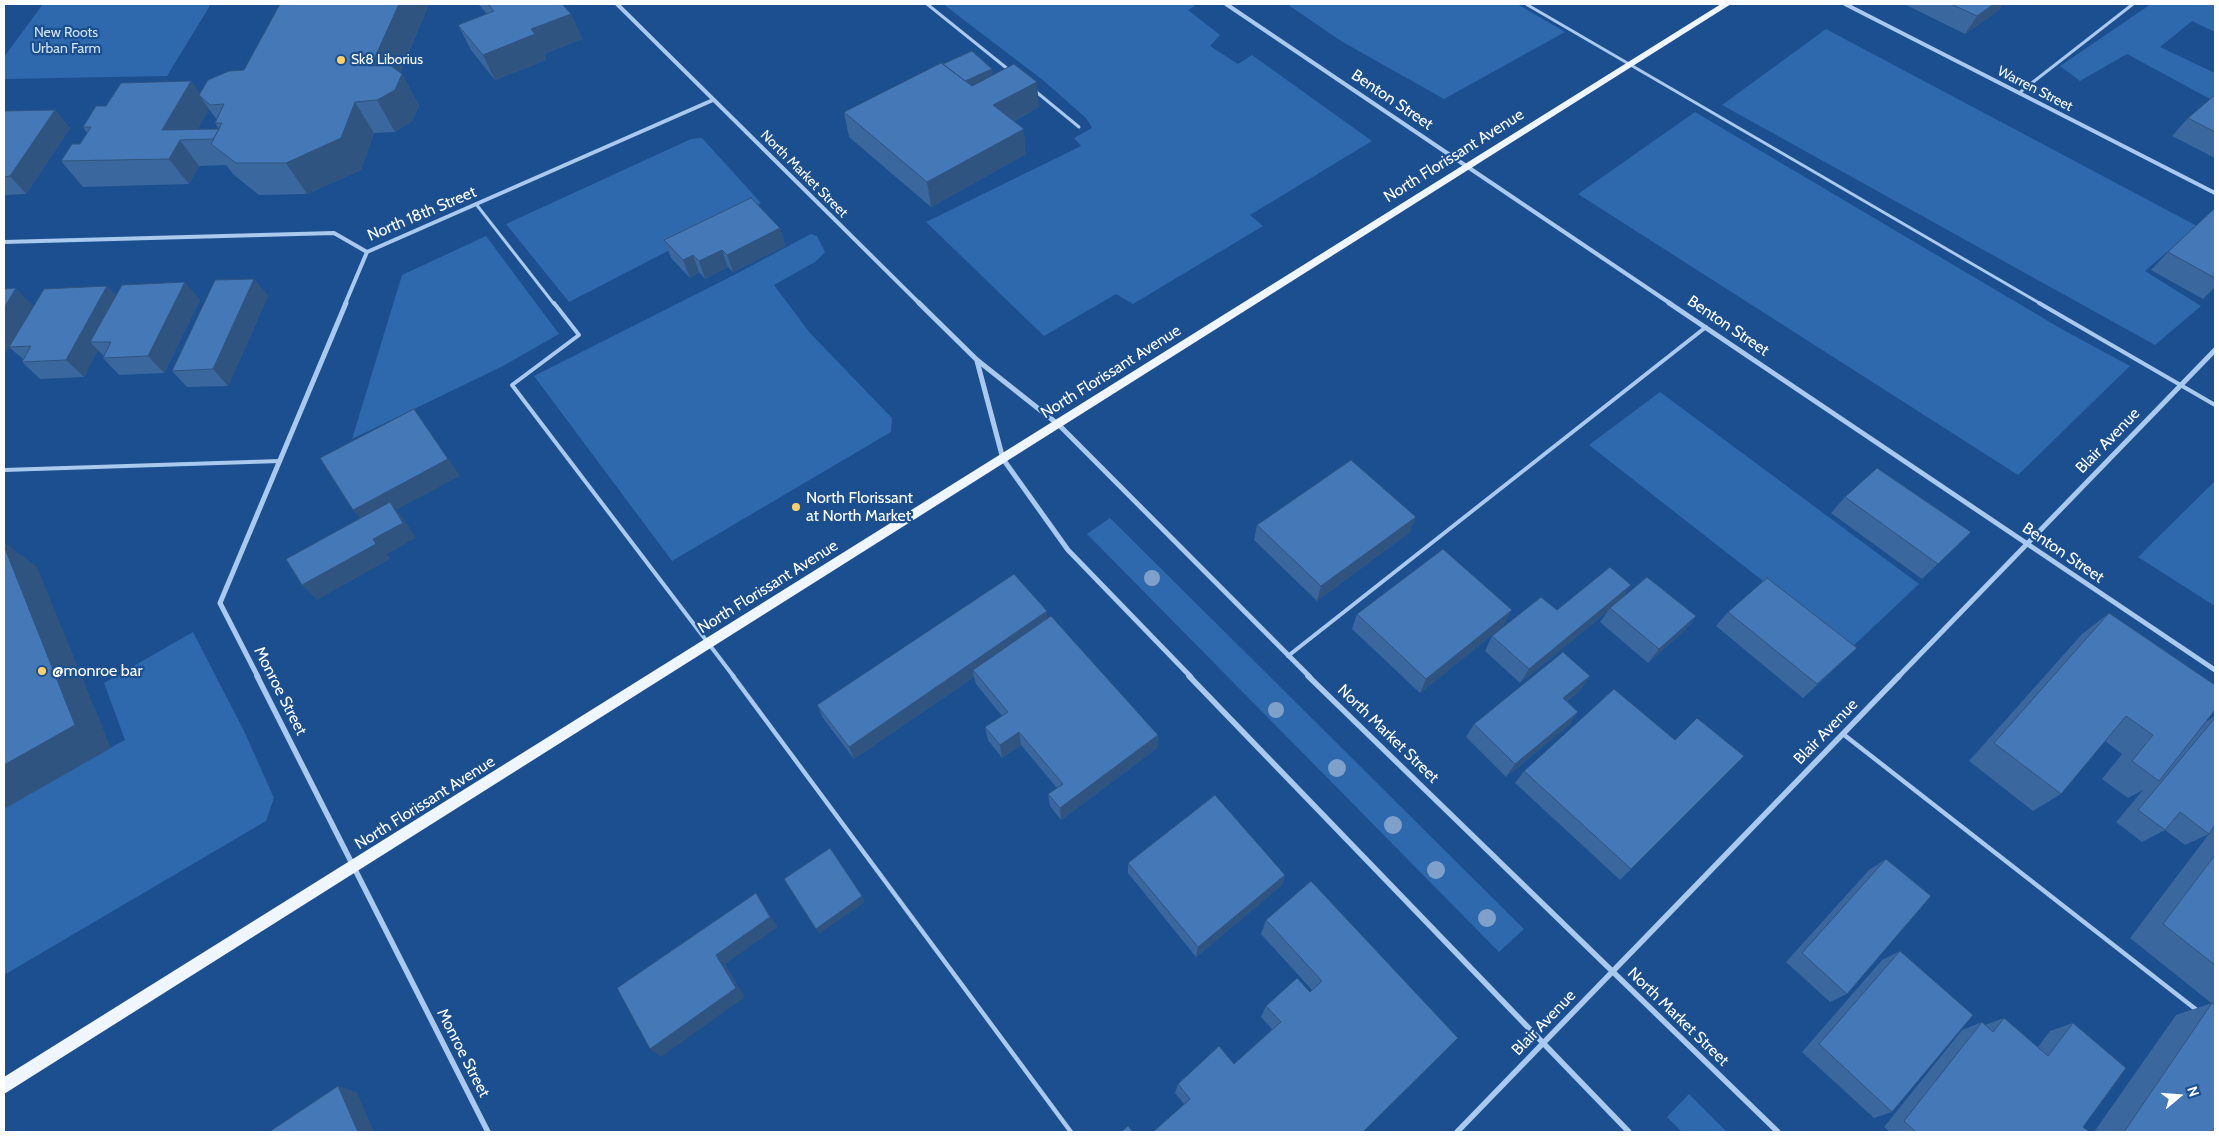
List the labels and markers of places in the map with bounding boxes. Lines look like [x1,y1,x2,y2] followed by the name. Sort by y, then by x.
[351,52,423,68] place label: Sk8 Liborius
[335,54,347,66] marker: Sk8 Liborius
[806,488,913,526] place label: North Florissant at North Market
[790,501,802,513] marker: North Florissant at North Market
[52,661,142,681] place label: @monroe bar
[36,665,48,677] marker: @monroe bar

